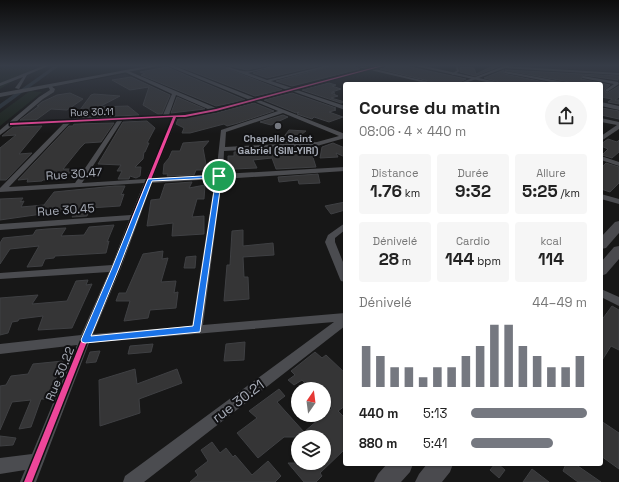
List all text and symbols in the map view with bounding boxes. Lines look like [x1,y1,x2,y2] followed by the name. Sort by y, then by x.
[545,95,587,137] button: share
[359,96,500,119] text: Course du matin
[70,105,114,119] street label: Rue 30.11
[273,121,283,131] marker: Chapelle Saint Gabriel (SIN-YIRI)
[359,123,466,140] text: 08:06 · 4 × 440 m
[238,132,319,157] place label: Chapelle Saint Gabriel (SIN-YIRI)
[202,159,236,193] pin
[45,164,103,184] street label: Rue 30.47
[208,165,230,187] icon: arrive
[372,166,418,180] text: Distance
[458,166,489,180] text: Durée
[536,166,566,180] text: Allure
[370,180,402,202] text: 1.76
[455,180,491,202] text: 9:32
[522,180,558,202] text: 5:25
[402,186,420,200] text: km
[558,186,580,200] text: /km
[37,200,95,220] street label: Rue 30.45
[373,234,417,248] text: Dénivelé
[456,234,490,248] text: Cardio
[540,234,562,248] text: kcal
[379,248,399,270] text: 28
[445,248,474,270] text: 144
[538,248,564,270] text: 114
[399,254,411,268] text: m
[474,254,501,268] text: bpm
[359,294,412,311] text: Dénivelé
[532,294,587,311] text: 44–49 m
[42,344,78,404] street label: Rue 30.22
[208,376,268,426] street label: rue 30.21
[291,382,331,422] north arrow
[291,382,331,470] map controls
[359,405,398,422] text: 440 m
[423,405,447,422] text: 5:13
[291,430,331,470] button: layers
[359,435,397,452] text: 880 m
[423,435,447,452] text: 5:41

